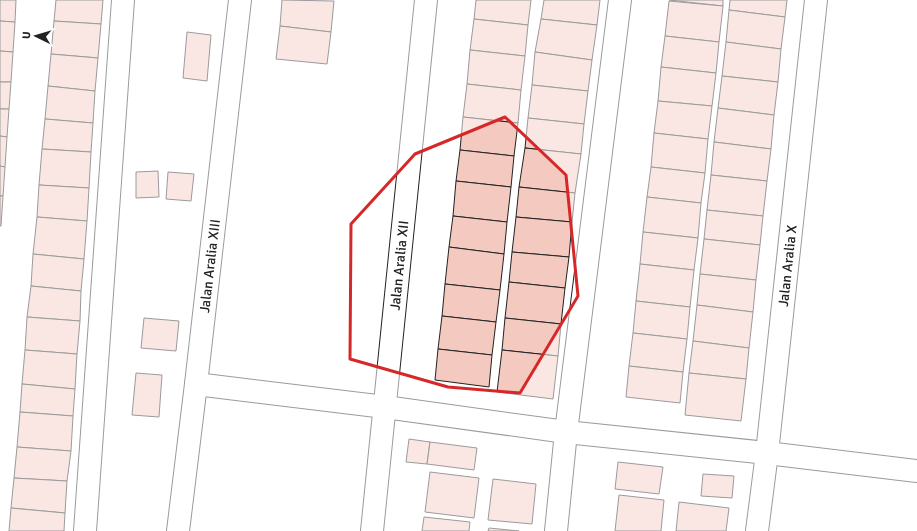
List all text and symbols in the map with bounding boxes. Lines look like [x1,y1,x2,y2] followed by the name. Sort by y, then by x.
[16,16,56,56] north arrow
[20,31,33,39] text: U
[196,218,224,314] street label: Jalan Aralia XIII
[386,220,413,311] street label: Jalan Aralia XII
[775,224,801,307] street label: Jalan Aralia X

